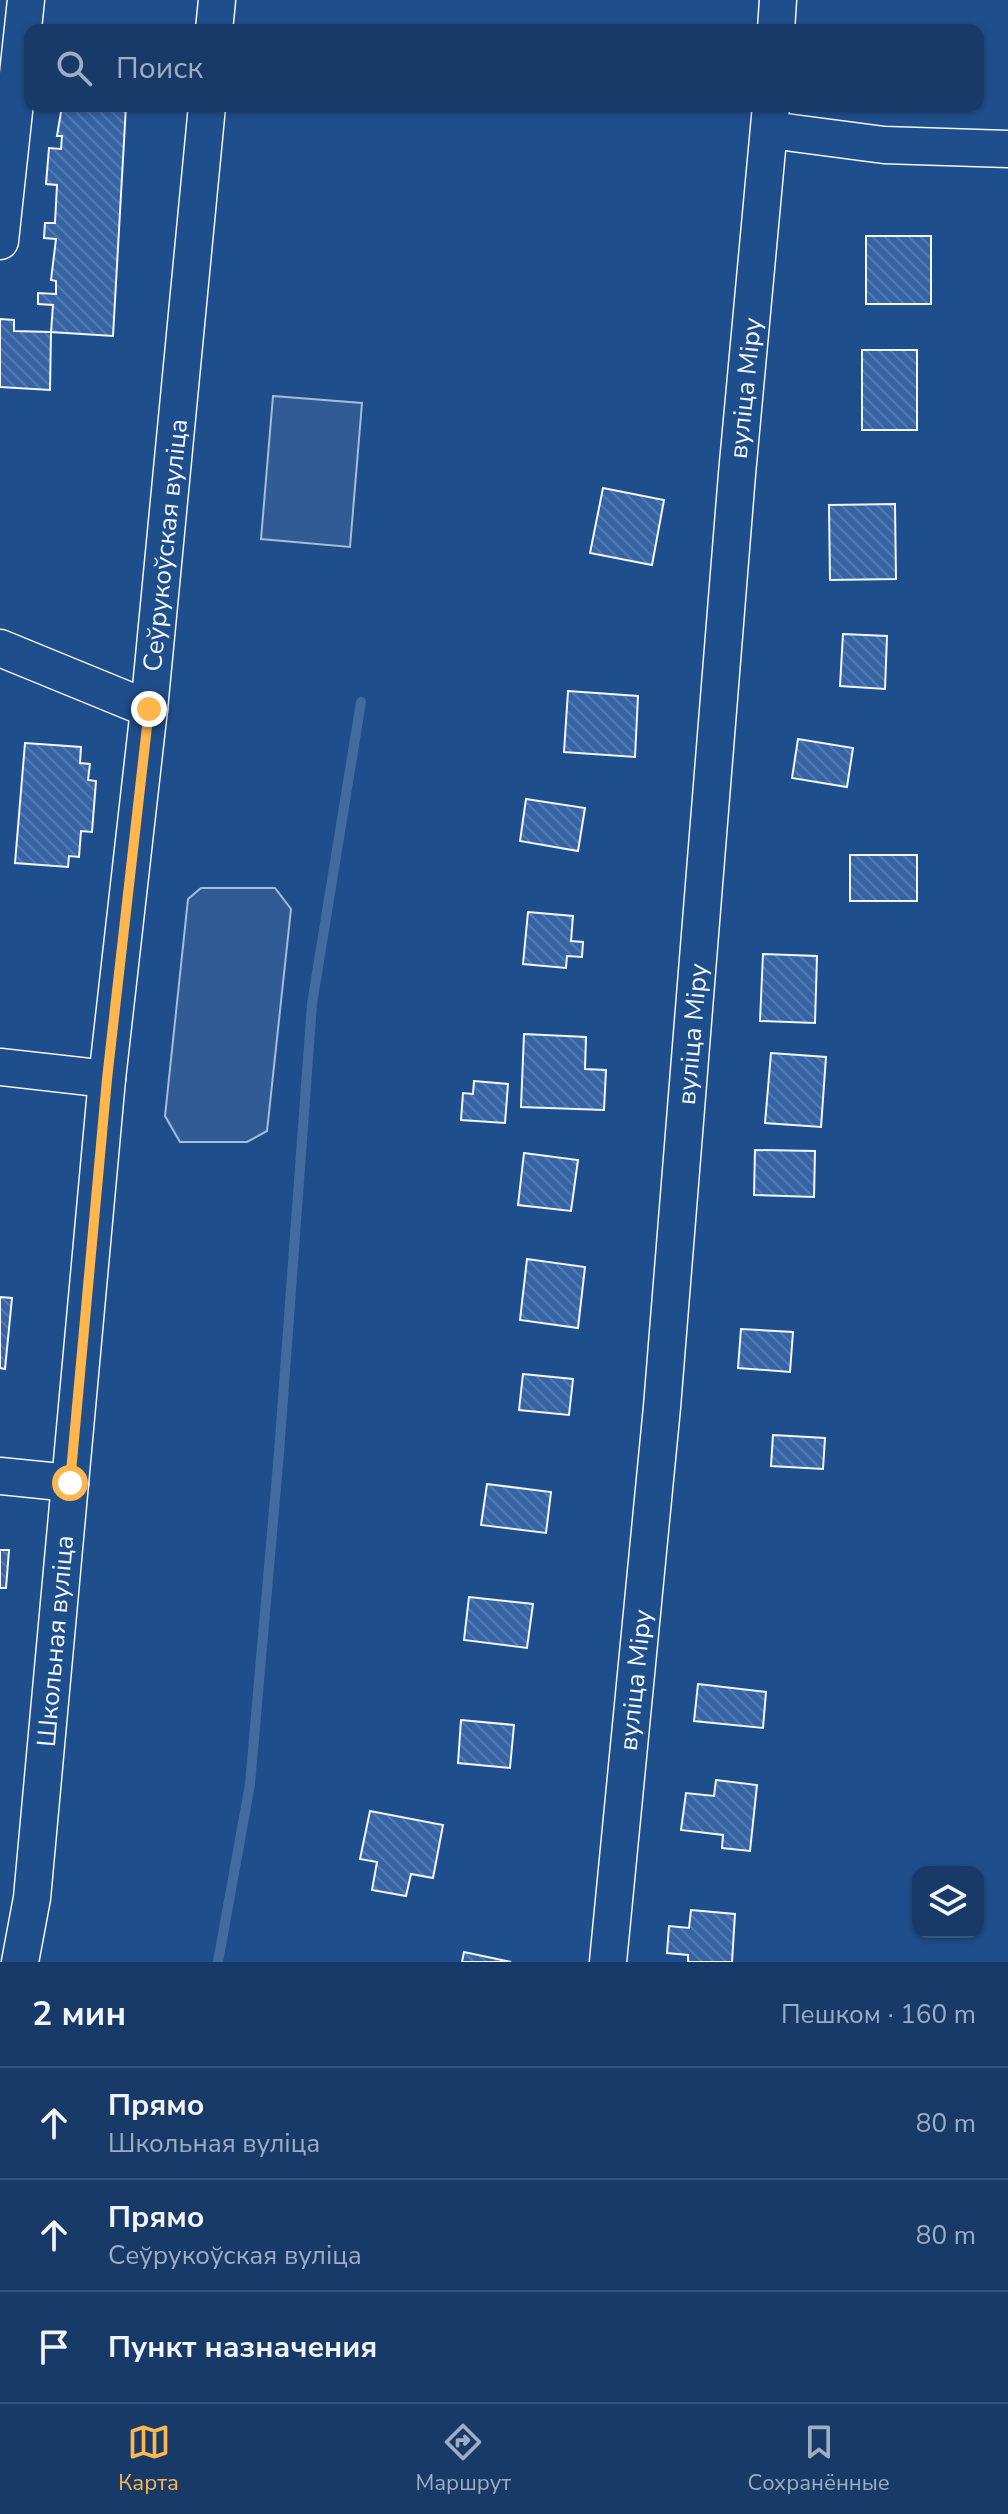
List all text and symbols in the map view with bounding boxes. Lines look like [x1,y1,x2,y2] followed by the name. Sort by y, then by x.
[24,24,984,112] search box
[52,46,96,90] icon: search
[116,48,203,89] text: Поиск
[721,315,770,460] street label: вуліца Міру
[135,417,196,673] street label: Сеўрукоўская вуліца
[131,691,167,727] route end
[669,961,716,1106] street label: вуліца Міру
[52,1465,88,1501] route start
[29,1534,82,1748] street label: Школьная вуліца
[611,1607,660,1752] street label: вуліца Міру
[912,1866,984,1938] map controls
[912,1866,984,1938] button: layers
[32,1991,126,2037] text: 2 мин
[781,1997,976,2032] text: Пешком · 160 m
[108,2085,205,2126] text: Прямо
[32,2101,76,2145] icon: ahead
[916,2106,976,2141] text: 80 m
[108,2126,320,2161] text: Школьная вуліца
[108,2197,205,2238] text: Прямо
[32,2213,76,2257] icon: ahead
[916,2218,976,2253] text: 80 m
[108,2238,362,2273] text: Сеўрукоўская вуліца
[32,2325,76,2369] icon: arrive
[108,2327,377,2368] text: Пункт назначения
[118,2420,179,2498] tab: Карта
[415,2420,511,2498] tab: Маршрут
[748,2420,890,2498] tab: Сохранённые

